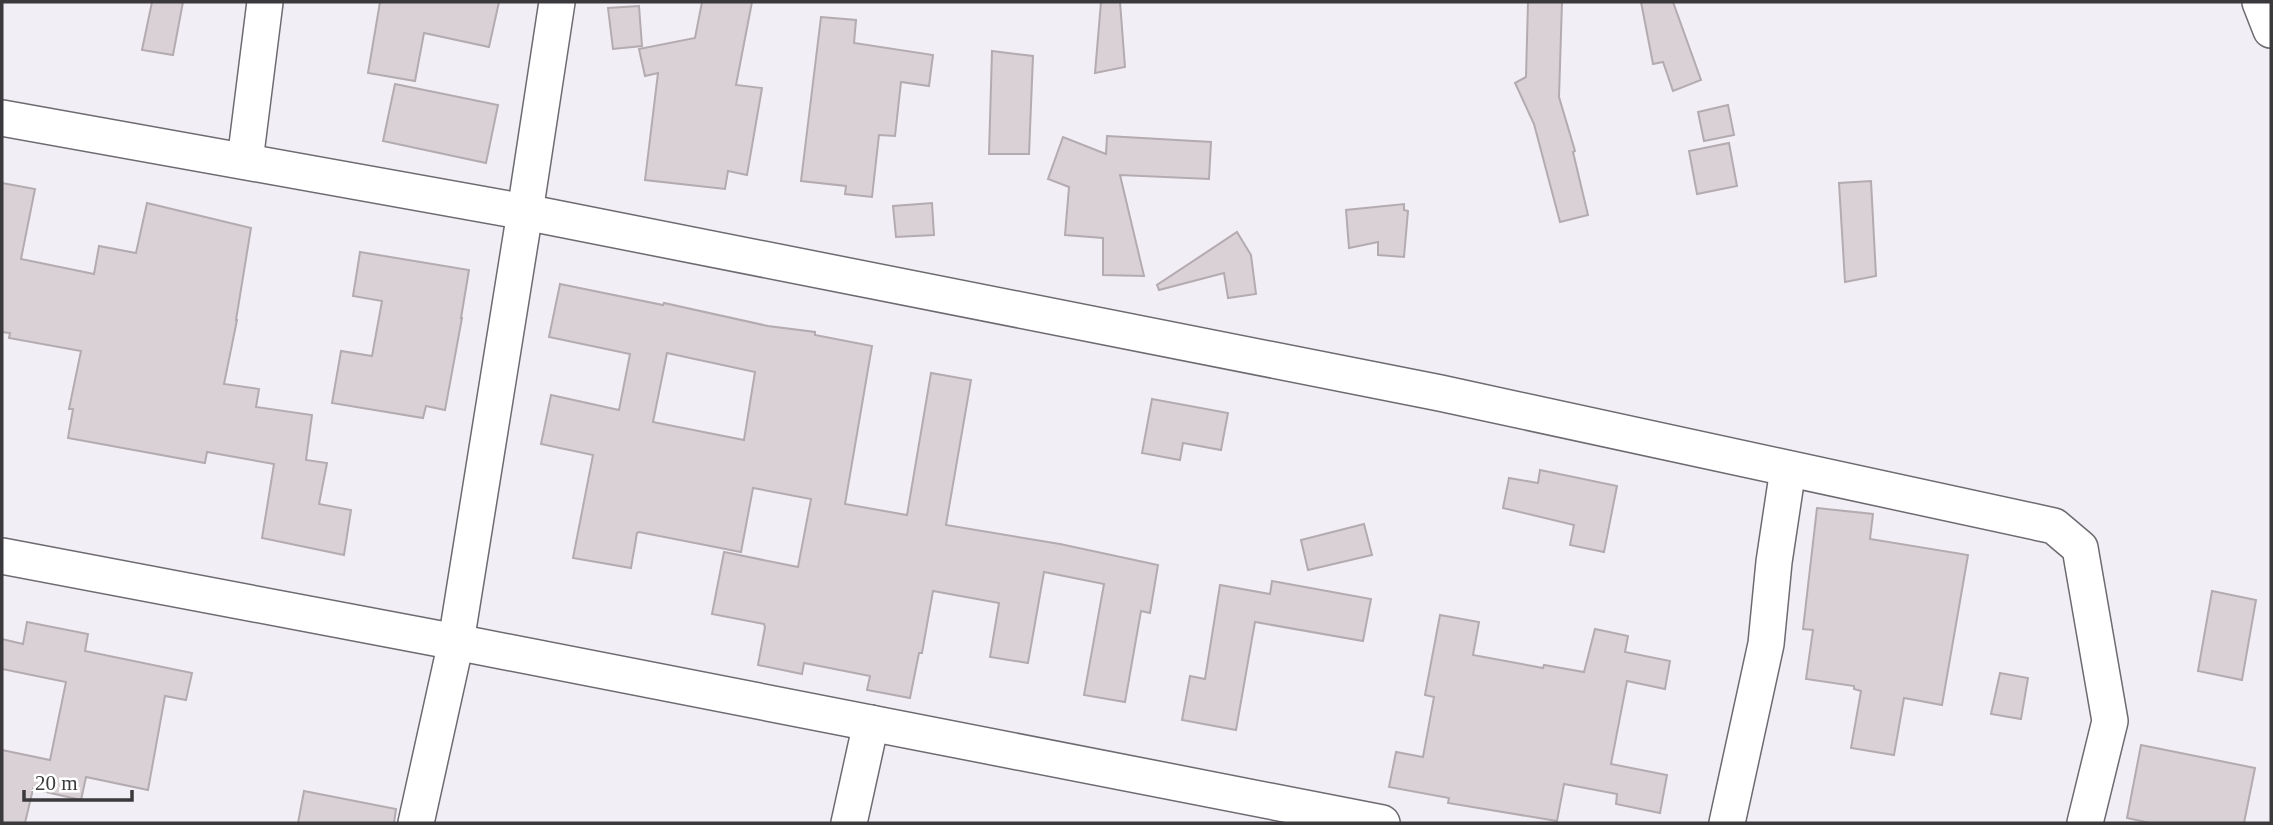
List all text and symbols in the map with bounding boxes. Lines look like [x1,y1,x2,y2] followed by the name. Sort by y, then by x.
[24,758,133,802] scale bar
[35,771,78,795] text: 20 m

